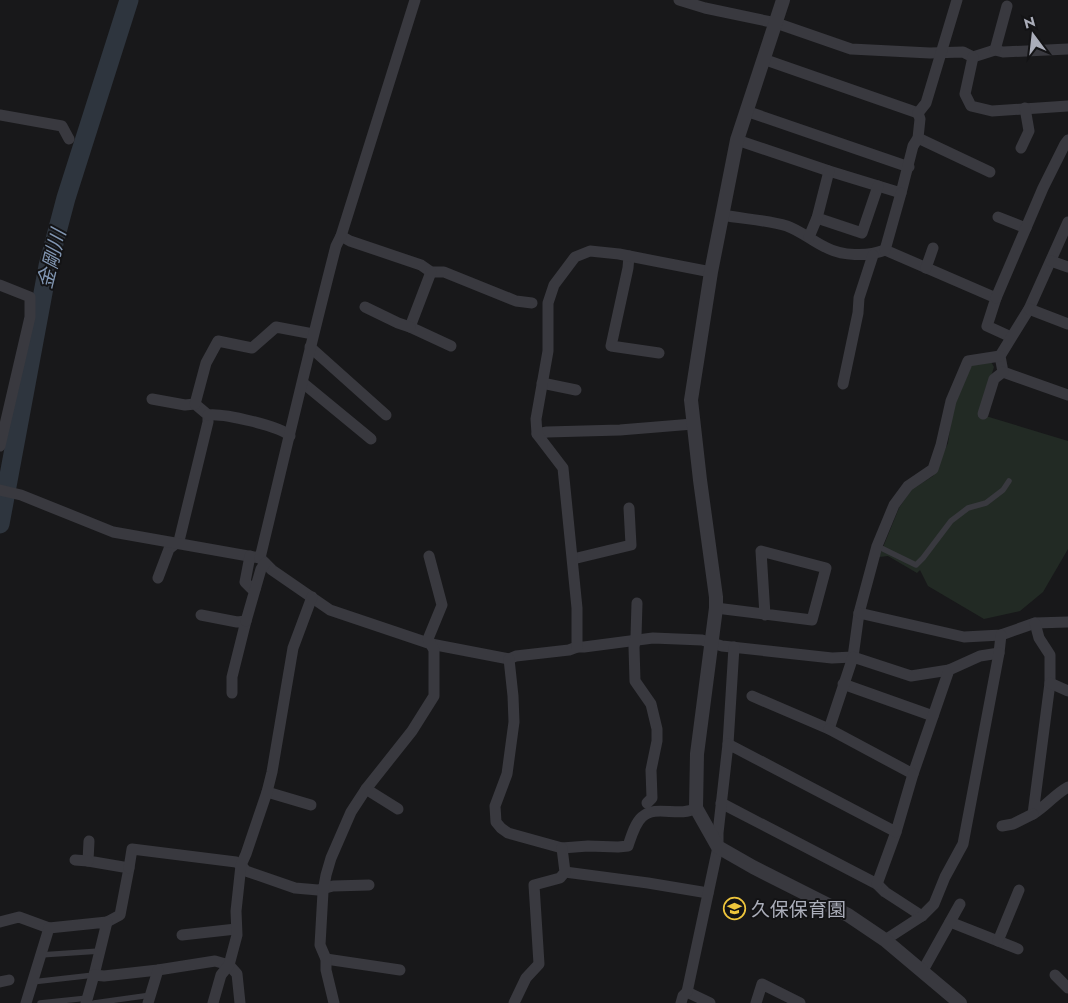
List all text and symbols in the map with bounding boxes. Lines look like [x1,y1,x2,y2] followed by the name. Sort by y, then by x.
[1008,10,1058,60] north arrow
[1022,11,1038,34] text: N
[31,224,74,292] water label: 金剛川
[751,896,846,923] place label: 久保保育園
[723,897,747,921] school or university icon: 久保保育園

